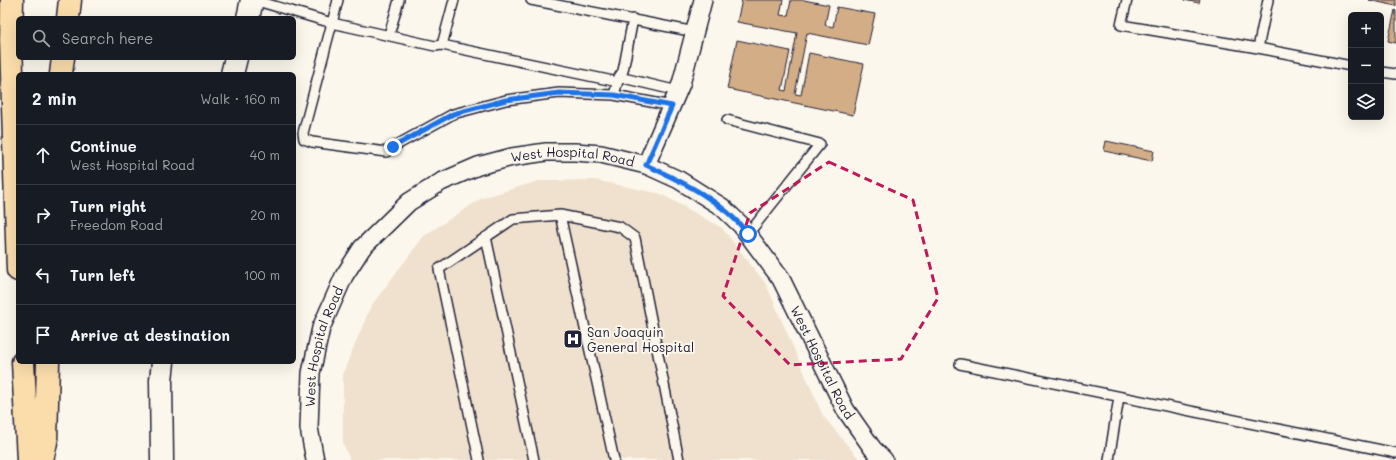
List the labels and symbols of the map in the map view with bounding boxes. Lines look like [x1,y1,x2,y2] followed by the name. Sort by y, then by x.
[384,138,402,156] route end
[509,143,636,170] street label: West Hospital Road
[739,225,757,243] route start
[301,283,346,407] street label: West Hospital Road
[787,303,858,422] street label: West Hospital Road
[587,323,694,355] place label: San Joaquin General Hospital
[562,328,584,350] hospital icon: San Joaquin General Hospital

